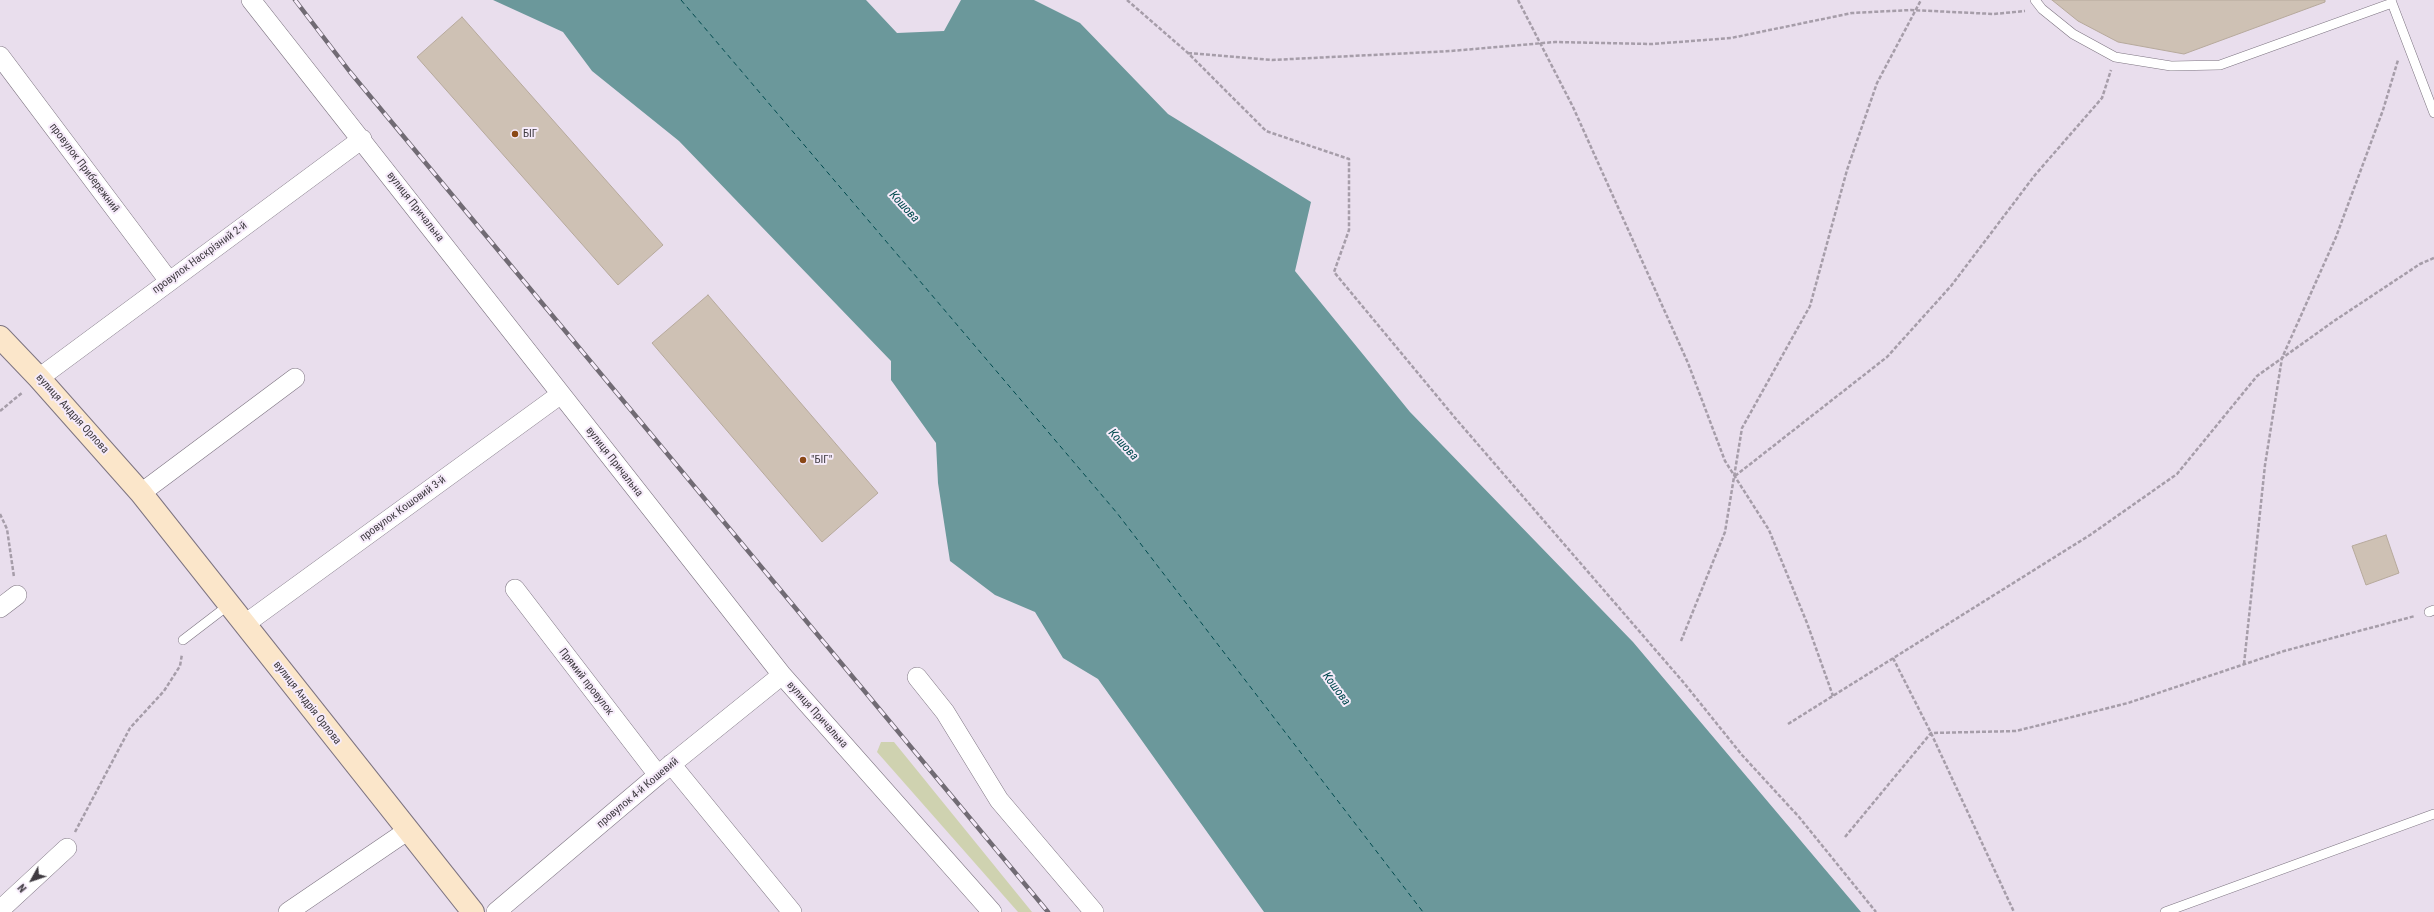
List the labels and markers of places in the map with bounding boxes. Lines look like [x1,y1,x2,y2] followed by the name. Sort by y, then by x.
[523,127,537,141] place label: БІГ
[510,129,520,139] marker: БІГ
[811,453,832,467] place label: "БІГ"
[798,455,808,465] marker: "БІГ"

